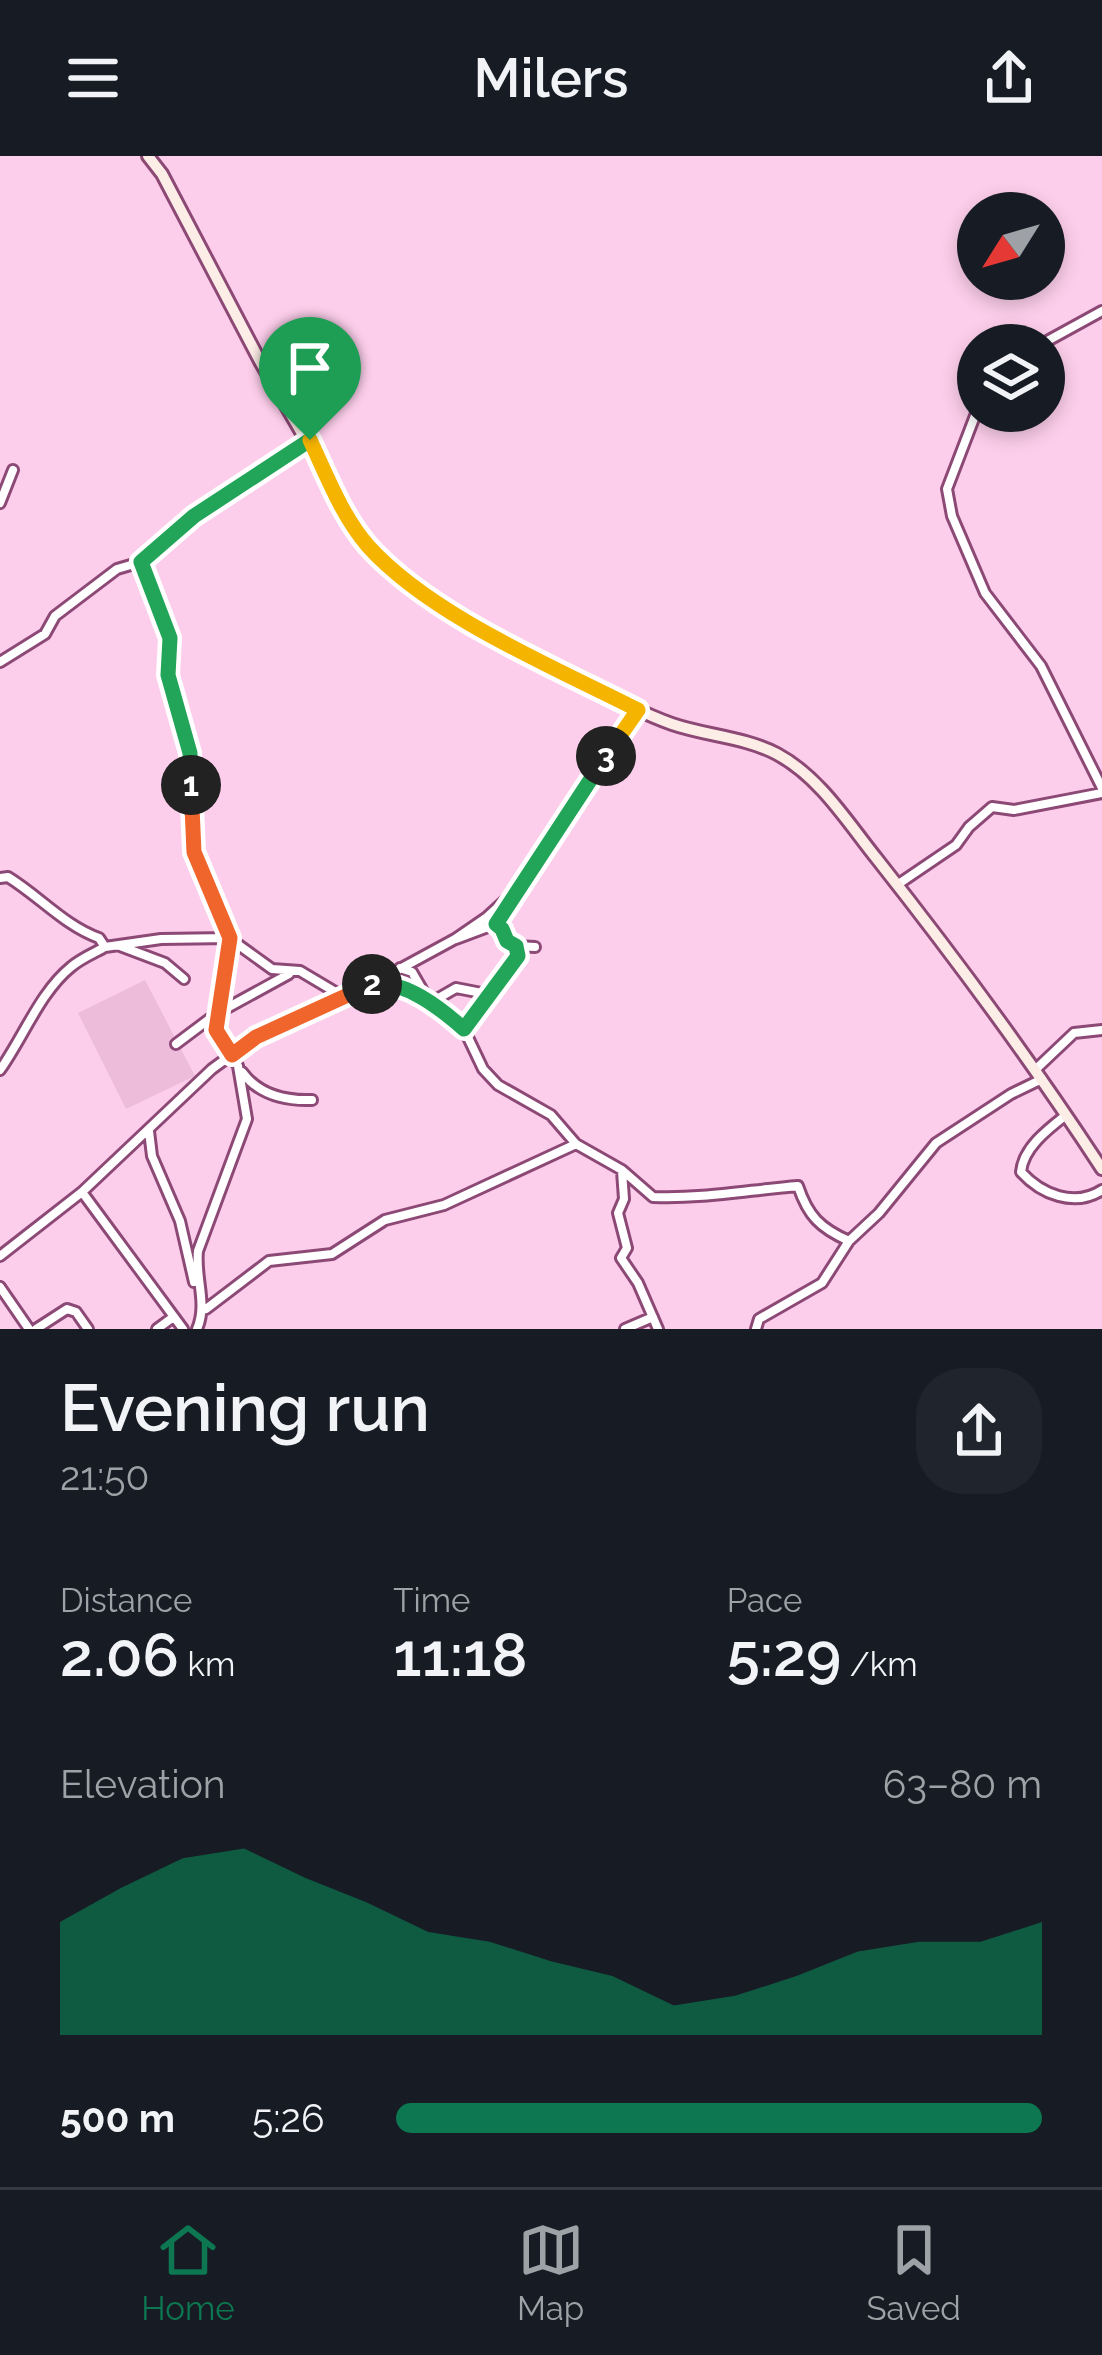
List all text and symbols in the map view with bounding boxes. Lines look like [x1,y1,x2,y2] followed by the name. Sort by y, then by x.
[60,45,126,111] icon: menu
[976,45,1042,111] icon: share
[473,46,629,110] text: Milers
[957,192,1065,300] north arrow
[957,192,1065,432] map controls
[259,317,361,440] pin
[957,324,1065,432] button: layers
[277,335,343,401] icon: arrive
[576,726,636,786] pin: 3
[597,736,615,775] text: 3
[161,755,221,815] pin: 1
[183,765,199,804] text: 1
[342,954,402,1014] pin: 2
[363,964,381,1003] text: 2
[916,1368,1042,1494] button: share
[60,1369,430,1446] text: Evening run
[60,1453,149,1499] text: 21:50
[60,1581,192,1620] text: Distance
[393,1581,470,1620] text: Time
[727,1581,802,1620] text: Pace
[60,1620,179,1690] text: 2.06
[393,1620,528,1690] text: 11:18
[727,1620,841,1690] text: 5:29
[179,1645,235,1684] text: km
[841,1645,918,1684] text: /km
[60,1761,226,1807] text: Elevation
[883,1761,1042,1807] text: 63–80 m
[60,2095,175,2141] text: 500 m
[252,2095,324,2141] text: 5:26
[141,2217,235,2328] tab: Home
[517,2217,584,2328] tab: Map
[866,2217,961,2328] tab: Saved

